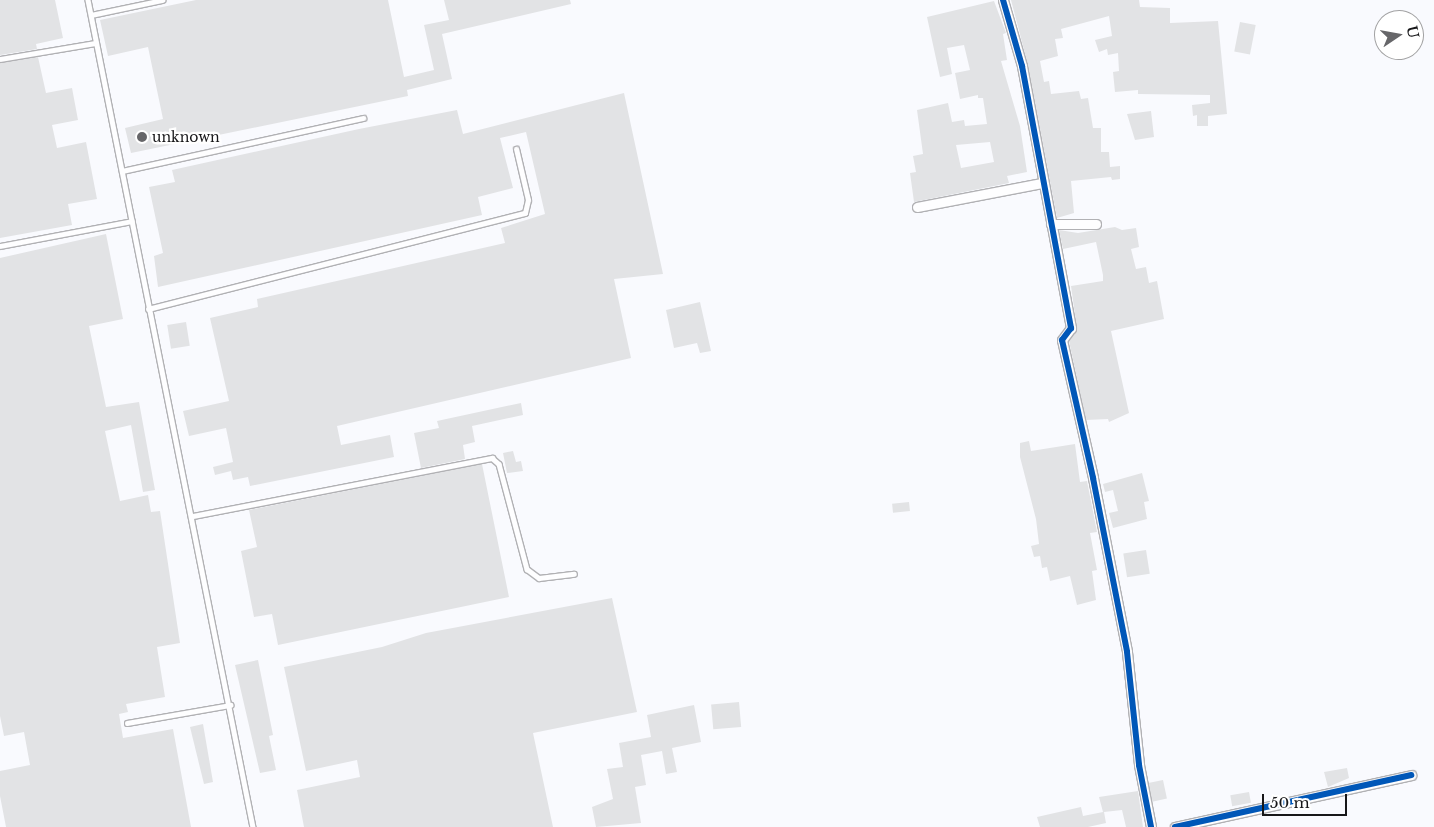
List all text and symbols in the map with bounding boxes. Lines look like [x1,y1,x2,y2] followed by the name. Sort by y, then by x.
[1374,10,1424,60] north arrow
[1403,24,1423,40] text: U
[152,129,220,145] place label: unknown
[136,131,148,143] marker: unknown
[1264,784,1349,816] scale bar
[1270,793,1310,812] text: 50 m

